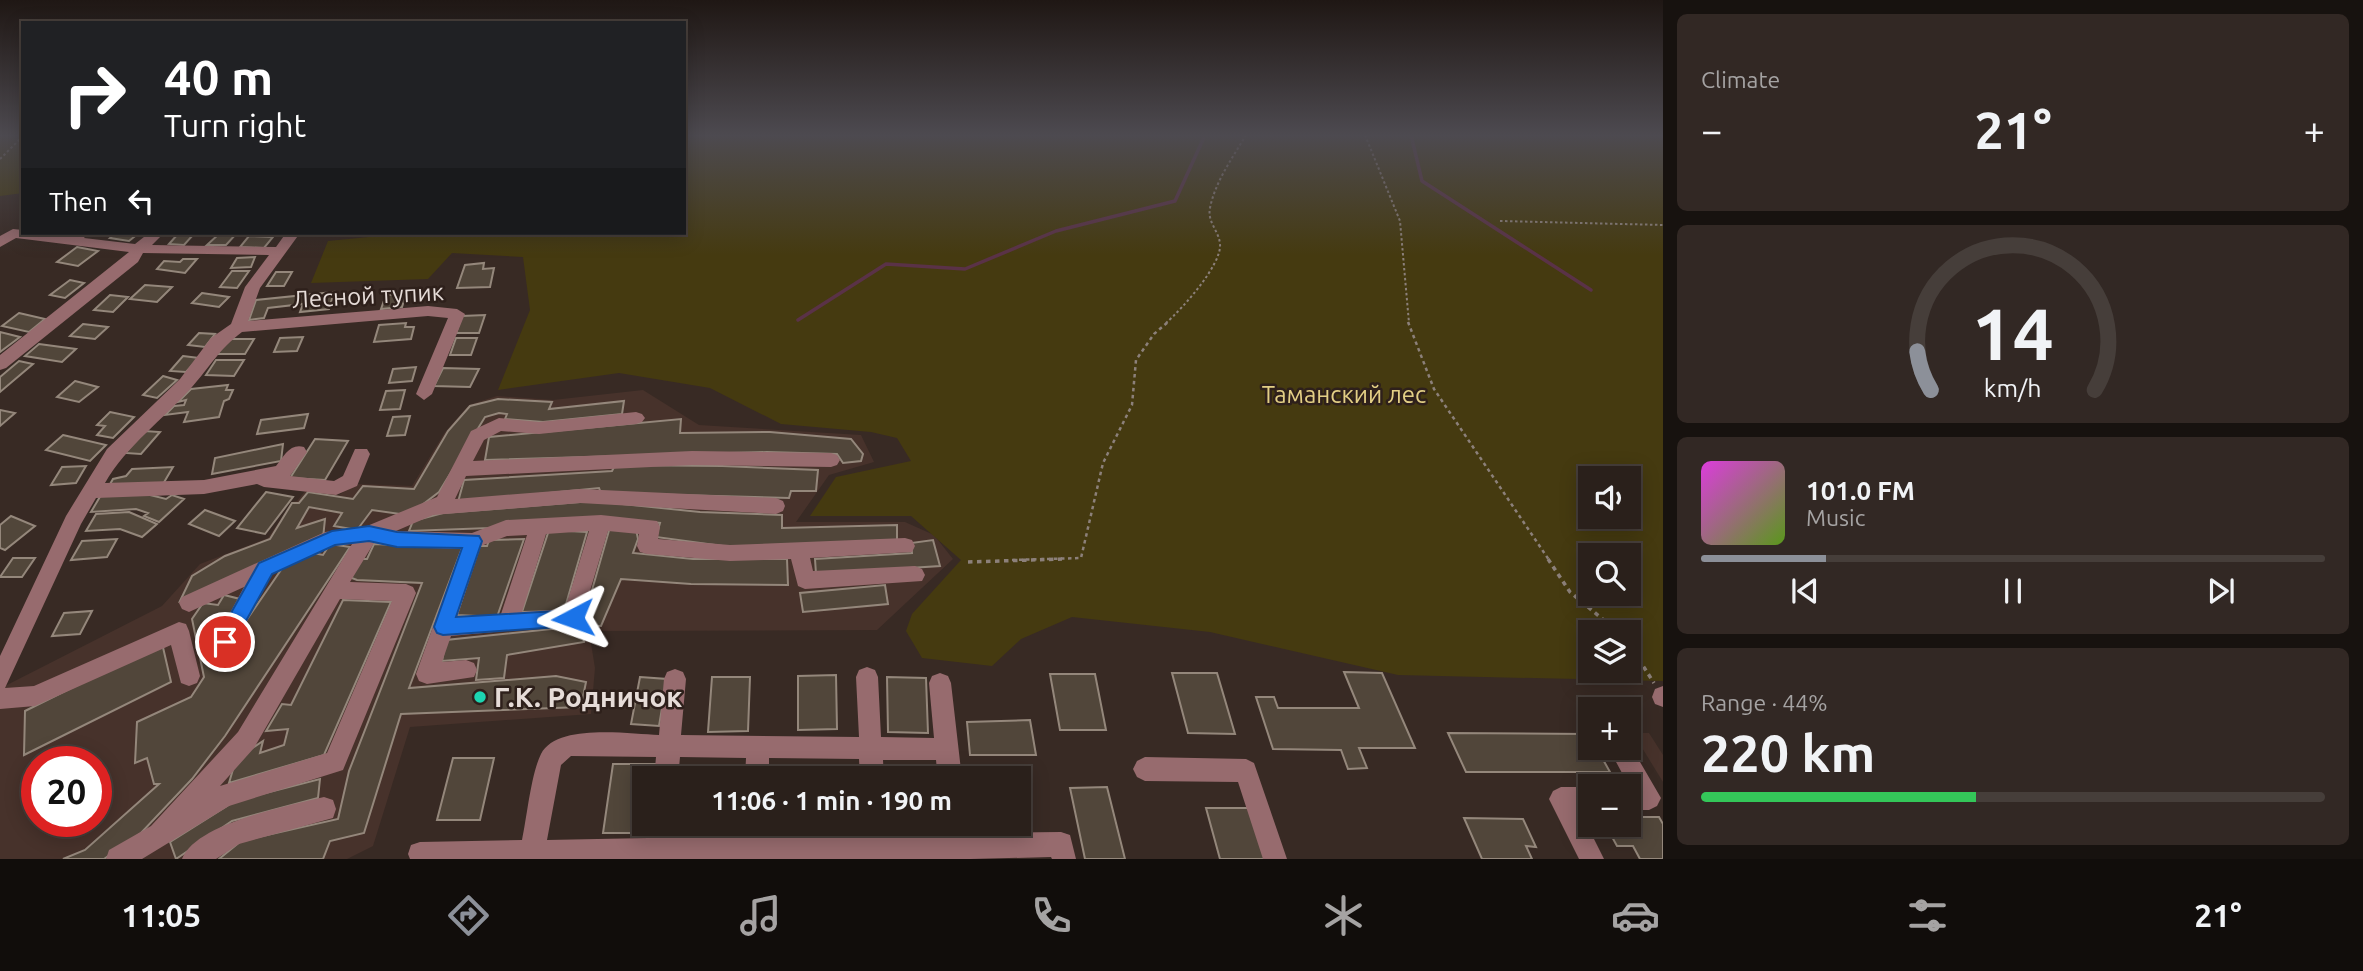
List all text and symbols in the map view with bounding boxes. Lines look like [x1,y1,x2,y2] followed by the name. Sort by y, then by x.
[49,49,140,140] icon: right
[164,49,273,104] text: 40 m
[1701,67,1780,92] text: Climate
[1974,101,2052,159] text: 21°
[164,107,306,143] text: Turn right
[1701,109,1722,151] text: −
[2304,109,2325,151] text: +
[122,182,160,220] icon: left
[49,187,108,216] text: Then
[291,278,445,313] street label: Лесной тупик
[1972,292,2054,374] text: 14
[1984,374,2042,402] text: km/h
[1262,381,1426,408] park label: Таманский лес
[1578,466,1641,837] map controls
[1578,466,1641,529] button: sound
[1806,476,1915,505] text: 101.0 FM
[1806,505,1865,530] text: Music
[1578,543,1641,606] button: search
[1786,572,1824,610] icon: previous
[1994,572,2032,610] icon: pause
[2202,572,2240,610] icon: next
[536,581,610,655] position arrow
[195,612,255,672] pin
[1578,620,1641,683] button: layers
[206,623,244,661] icon: arrive
[494,681,682,712] place label: Г.К. Родничок
[472,689,488,705] marker: Г.К. Родничок
[1701,690,1828,715] text: Range · 44%
[1578,697,1641,760] button: +
[1701,724,1875,782] text: 220 km
[21,746,112,837] speed limit sign: 20
[1578,774,1641,837] button: −
[711,786,952,815] text: 11:06 · 1 min · 190 m
[444,891,493,940] icon: directions
[736,891,785,940] icon: music
[1027,891,1076,940] icon: phone
[1319,891,1368,940] icon: climate
[1611,891,1660,940] icon: car
[1903,891,1952,940] icon: filters
[121,897,201,933] text: 11:05
[2194,897,2242,933] text: 21°

